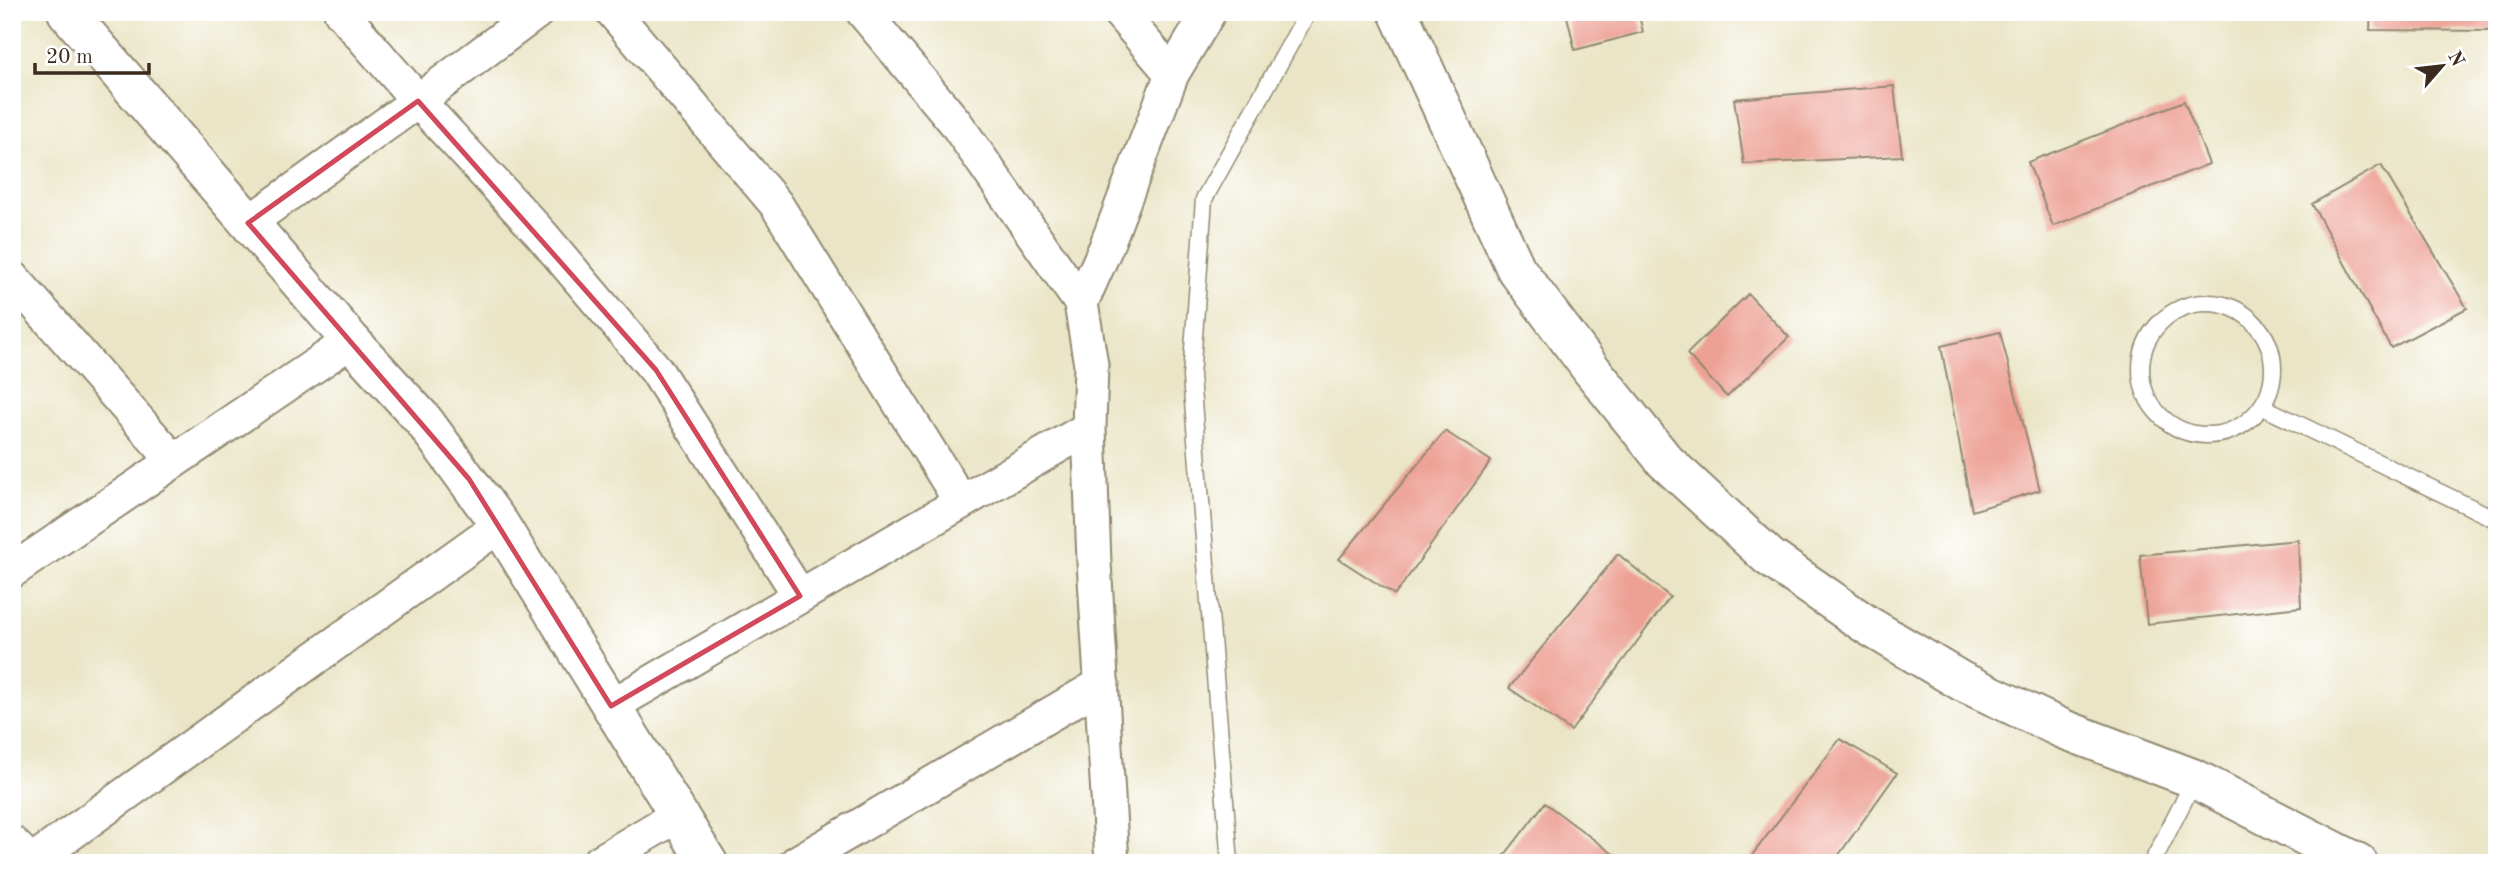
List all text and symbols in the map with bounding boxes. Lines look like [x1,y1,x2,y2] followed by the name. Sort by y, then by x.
[35,32,149,76] scale bar
[2408,32,2478,102] north arrow
[46,47,93,68] text: 20 m
[2443,48,2467,70] text: N

